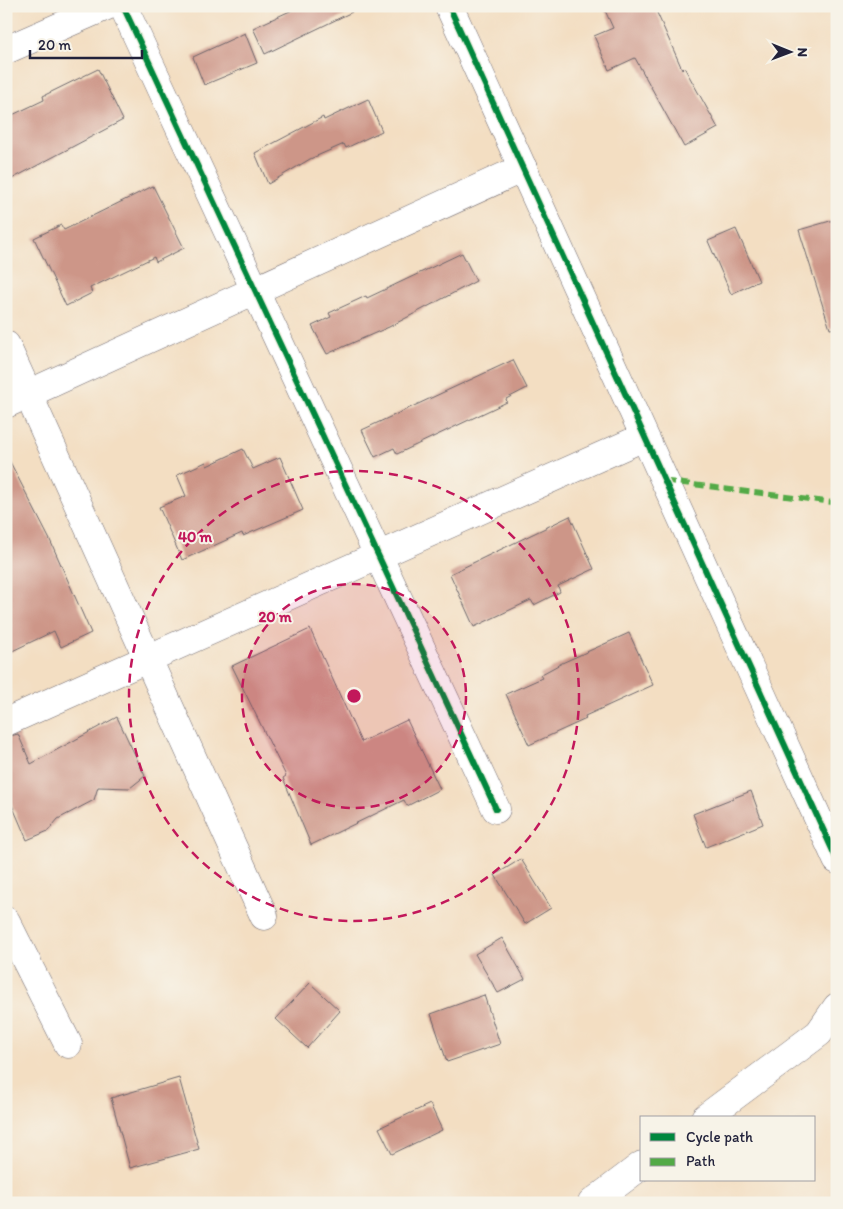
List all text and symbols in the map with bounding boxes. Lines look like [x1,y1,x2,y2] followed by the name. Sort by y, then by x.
[30,28,142,60] scale bar
[766,28,816,78] north arrow
[38,36,72,54] text: 20 m
[794,47,811,57] text: N
[178,528,213,546] text: 40 m
[258,608,292,626] text: 20 m
[345,687,363,705] centre of rings
[640,1116,816,1182] legend
[686,1128,753,1146] text: Cycle path
[686,1152,715,1170] text: Path

